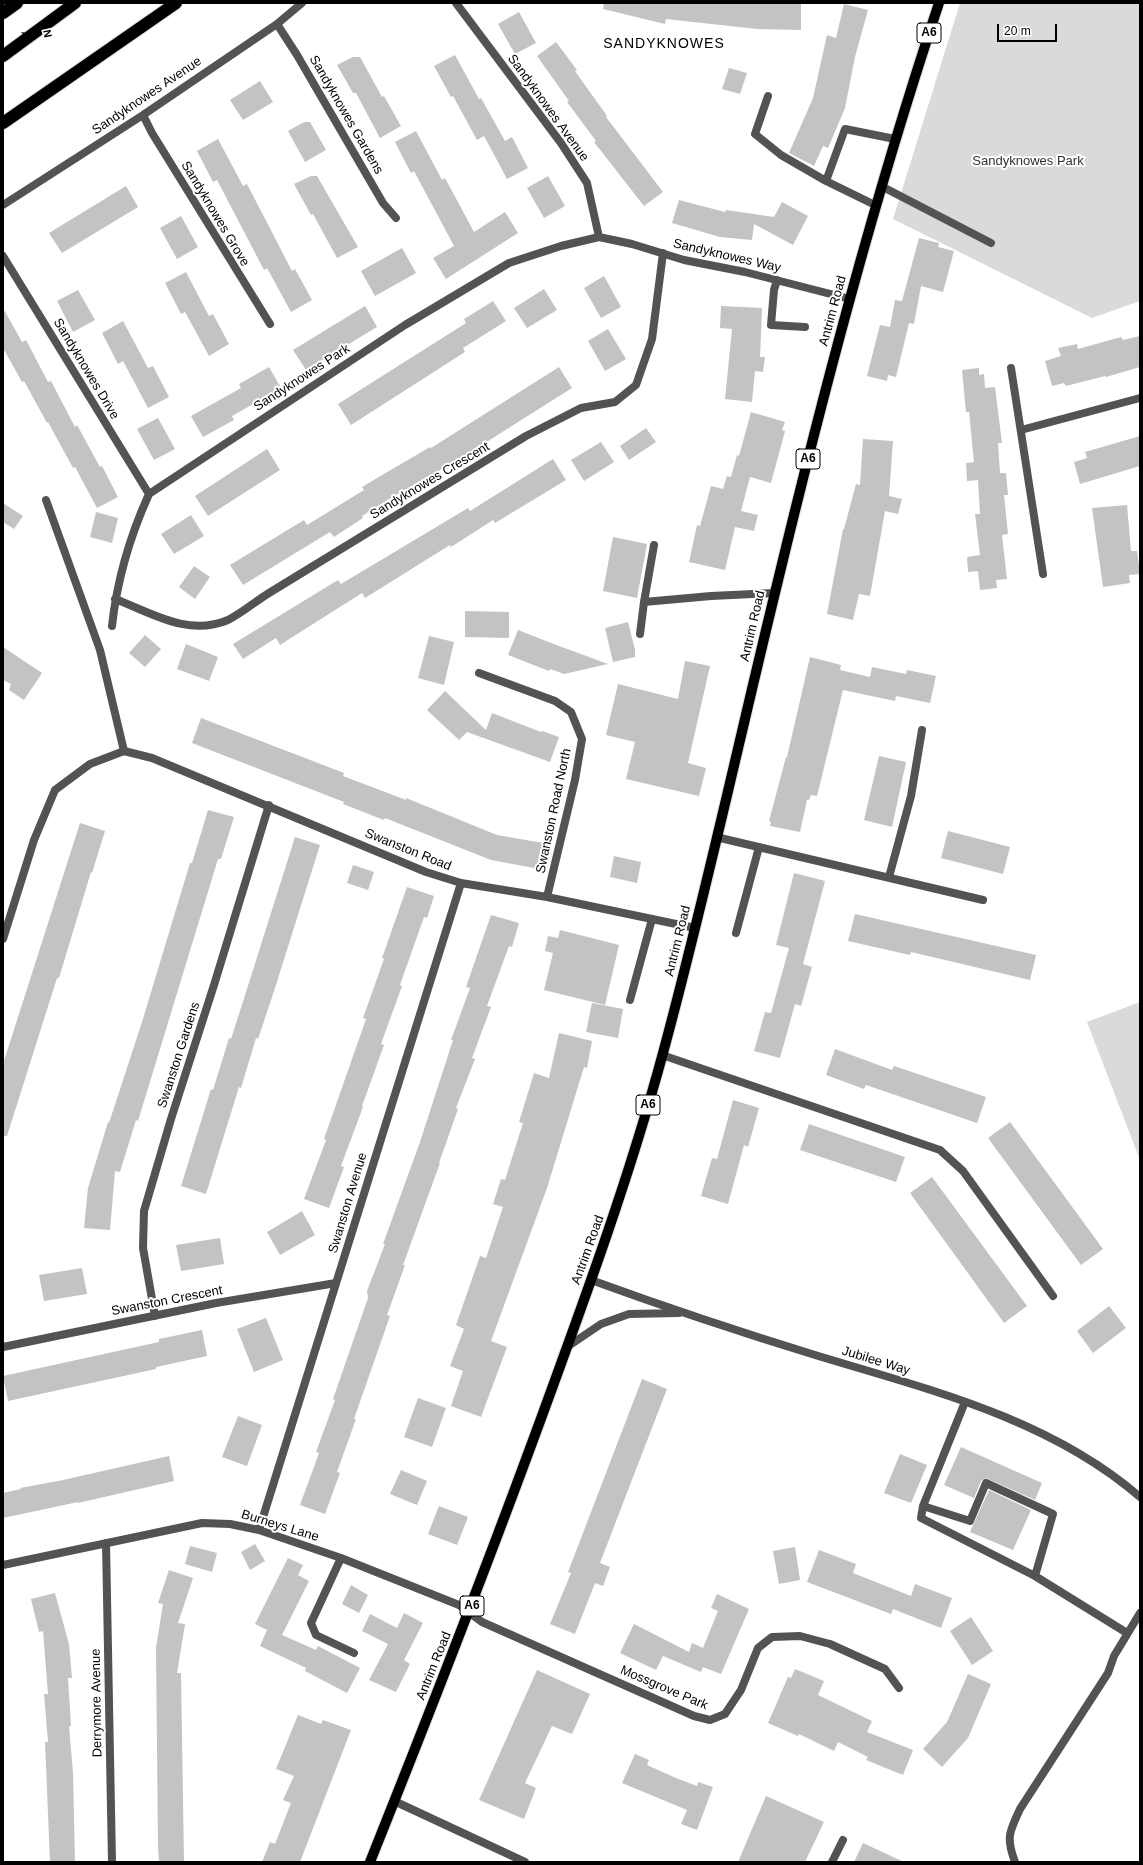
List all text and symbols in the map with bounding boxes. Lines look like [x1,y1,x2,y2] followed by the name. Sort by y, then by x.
[16,16,56,56] north arrow
[999,16,1059,42] scale bar
[917,23,941,43] road number: A6
[1004,24,1031,38] text: 20 m
[41,28,54,39] text: N
[603,36,725,52] district label: SANDYKNOWES
[504,51,592,165] street label: Sandyknowes Avenue
[306,53,386,177] street label: Sandyknowes Gardens
[89,54,205,138] street label: Sandyknowes Avenue
[972,153,1084,169] park label: Sandyknowes Park
[177,159,253,269] street label: Sandyknowes Grove
[672,236,782,276] street label: Sandyknowes Way
[816,274,850,348] street label: Antrim Road
[50,316,122,422] street label: Sandyknowes Drive
[251,341,353,415] street label: Sandyknowes Park
[367,439,493,523] street label: Sandyknowes Crescent
[796,449,820,469] road number: A6
[737,589,769,663] street label: Antrim Road
[533,747,575,875] street label: Swanston Road North
[363,826,453,874] street label: Swanston Road
[662,904,694,978] street label: Antrim Road
[154,1000,204,1110] street label: Swanston Gardens
[636,1095,660,1115] road number: A6
[325,1151,371,1255] street label: Swanston Avenue
[568,1213,608,1287] street label: Antrim Road
[110,1283,224,1319] street label: Swanston Crescent
[840,1343,912,1379] street label: Jubilee Way
[239,1507,321,1545] street label: Burneys Lane
[460,1596,484,1616] road number: A6
[413,1630,455,1702] street label: Antrim Road
[88,1648,106,1758] street label: Derrymore Avenue
[618,1662,710,1714] street label: Mossgrove Park

